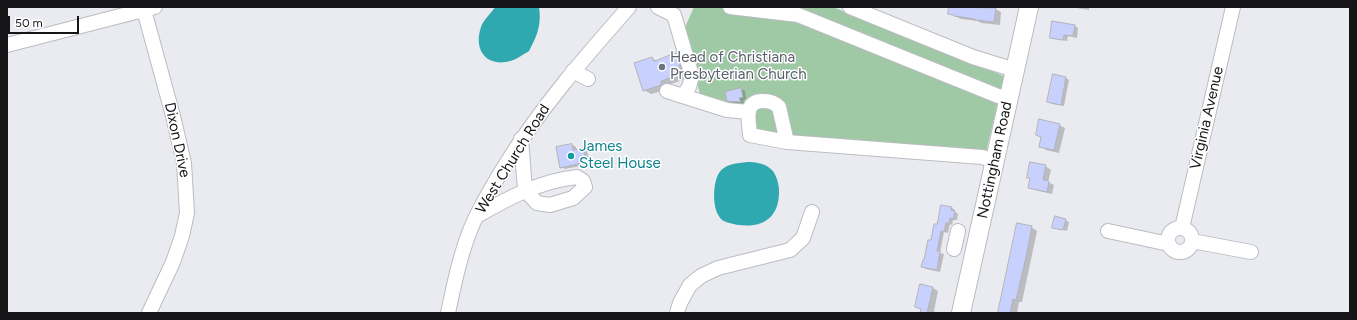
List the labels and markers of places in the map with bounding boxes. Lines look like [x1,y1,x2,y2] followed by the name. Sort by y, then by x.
[670,49,807,84] place label: Head of Christiana Presbyterian Church
[657,62,667,72] marker: Head of Christiana Presbyterian Church
[579,138,661,173] place label: James Steel House
[566,151,576,161] marker: James Steel House

